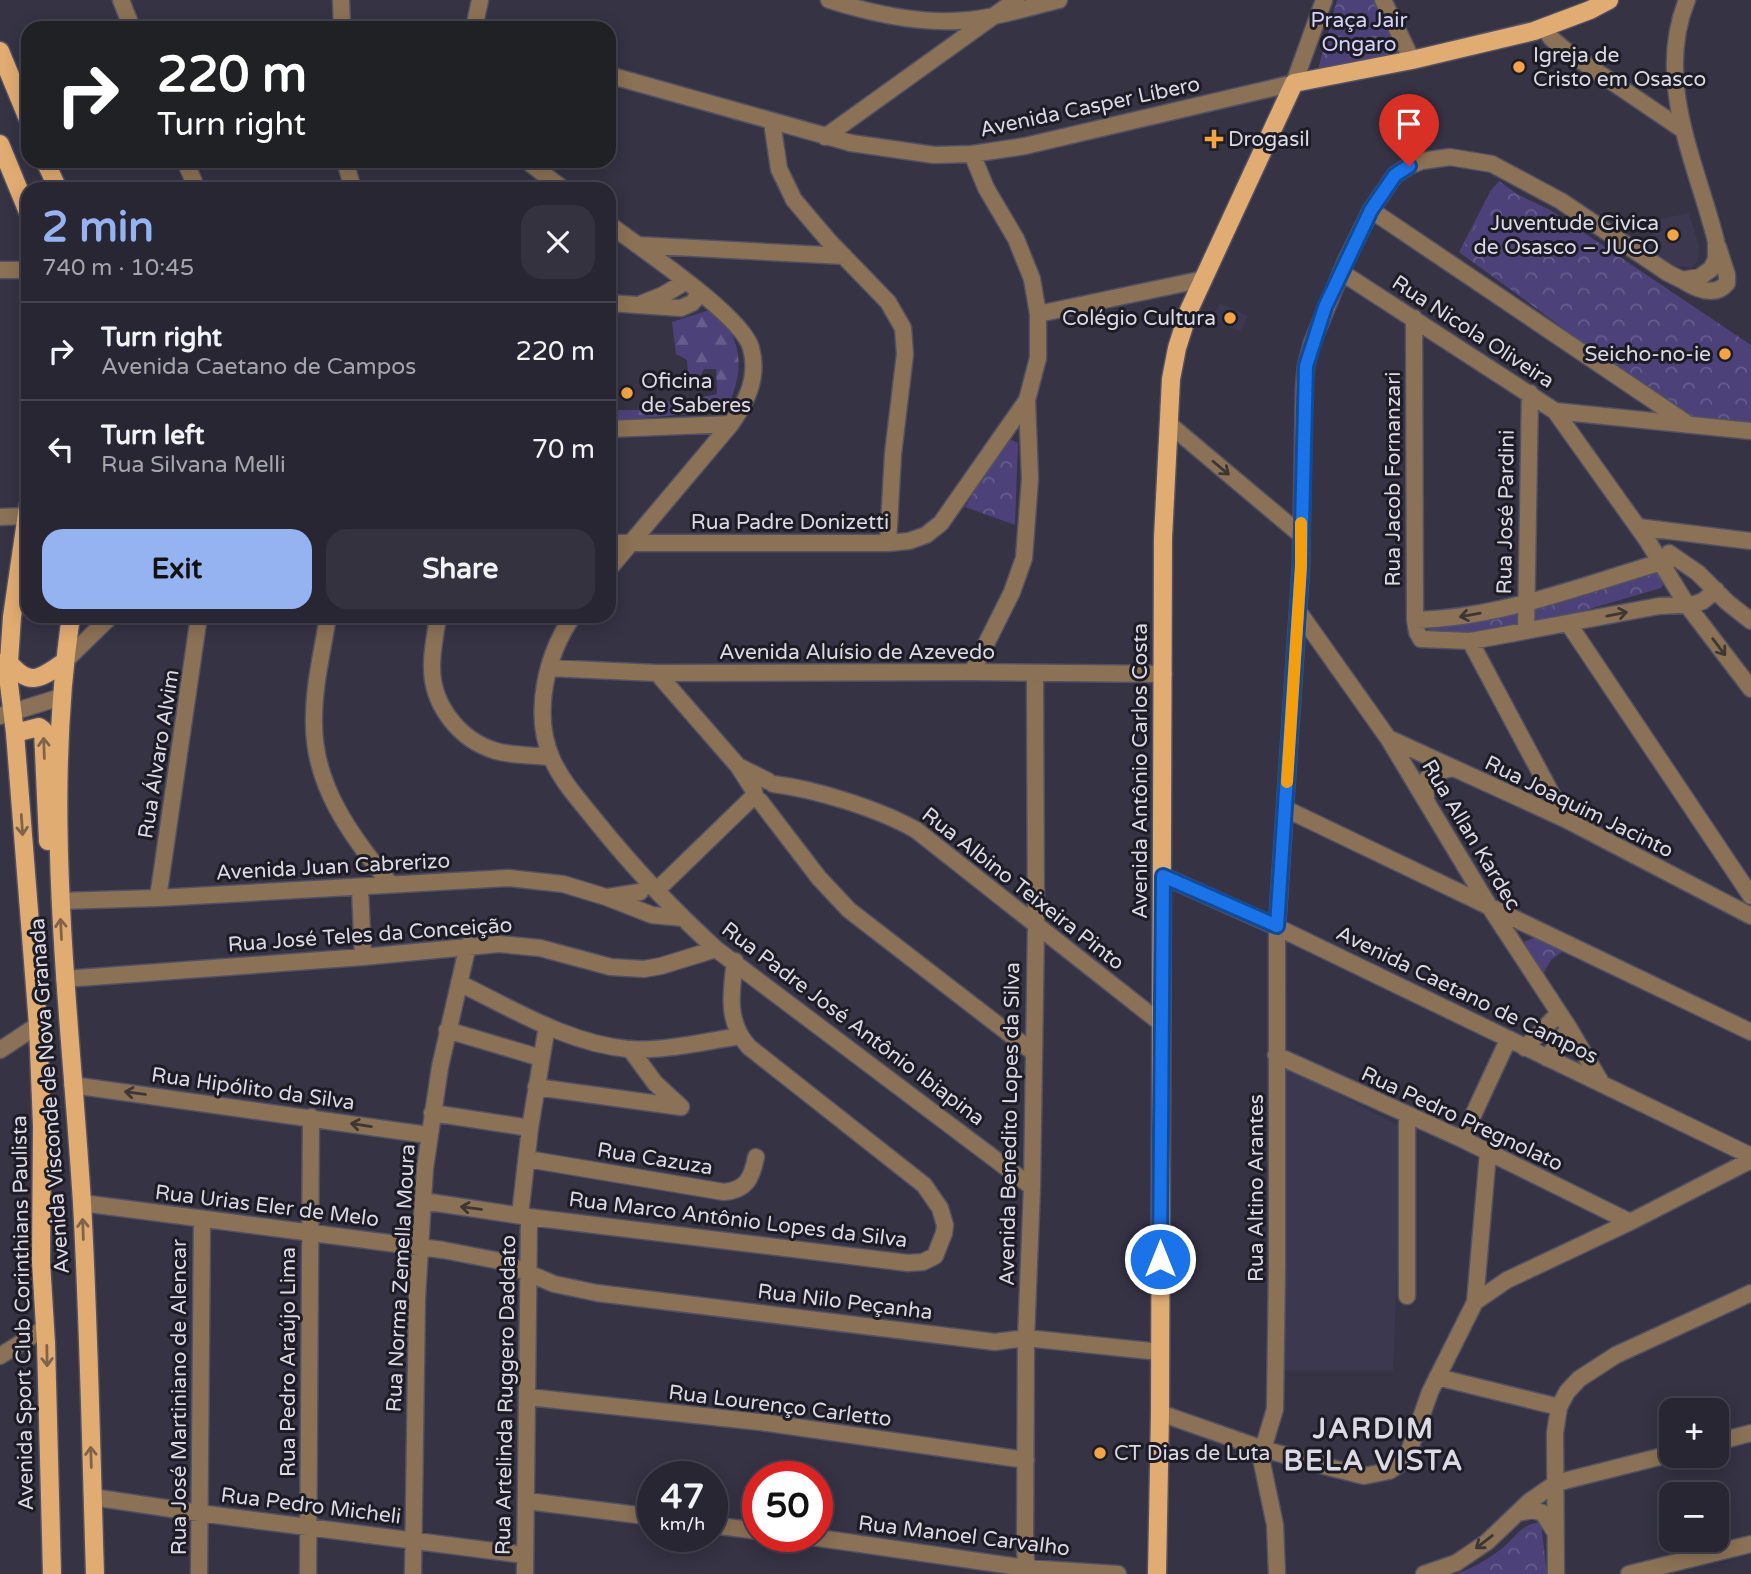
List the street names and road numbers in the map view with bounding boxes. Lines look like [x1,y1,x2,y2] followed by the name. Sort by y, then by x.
[978,71,1202,143] street label: Avenida Casper Líbero
[1387,270,1559,394] street label: Rua Nicola Oliveira
[1381,372,1406,586] street label: Rua Jacob Fornanzari
[1492,430,1520,594] street label: Rua José Pardini
[691,510,889,535] street label: Rua Padre Donizetti
[1128,623,1153,919] street label: Avenida Antônio Carlos Costa
[719,640,995,665] street label: Avenida Aluísio de Azevedo
[133,668,185,840] street label: Rua Álvaro Alvim
[1481,750,1677,864] street label: Rua Joaquim Jacinto
[1416,755,1526,915] street label: Rua Allan Kardec
[917,802,1129,976] street label: Rua Albino Teixeira Pinto
[215,848,451,886] street label: Avenida Juan Cabrerizo
[227,913,513,957] street label: Rua José Teles da Conceição
[25,917,75,1275] street label: Avenida Visconde de Nova Granada
[717,917,989,1131] street label: Rua Padre José Antônio Ibiapina
[1332,921,1602,1069] street label: Avenida Caetano de Campos
[995,962,1025,1286] street label: Avenida Benedito Lopes da Silva
[1357,1061,1567,1177] street label: Rua Pedro Pregnolato
[150,1062,356,1116] street label: Rua Hipólito da Silva
[1244,1094,1269,1282] street label: Rua Altino Arantes
[7,1115,39,1511] street label: Avenida Sport Club Corinthians Paulista
[595,1138,715,1180] street label: Rua Cazuza
[381,1143,421,1413] street label: Rua Norma Zemella Moura
[153,1180,381,1232] street label: Rua Urias Eler de Melo
[567,1187,909,1253] street label: Rua Marco Antônio Lopes da Silva
[491,1235,521,1555] street label: Rua Artelinda Ruggero Daddato
[167,1239,192,1555] street label: Rua José Martiniano de Alencar
[276,1247,301,1477] street label: Rua Pedro Araújo Lima
[756,1279,934,1325] street label: Rua Nilo Peçanha
[667,1380,893,1432] street label: Rua Lourenço Carletto
[219,1483,403,1529] street label: Rua Pedro Micheli
[857,1511,1071,1561] street label: Rua Manoel Carvalho

